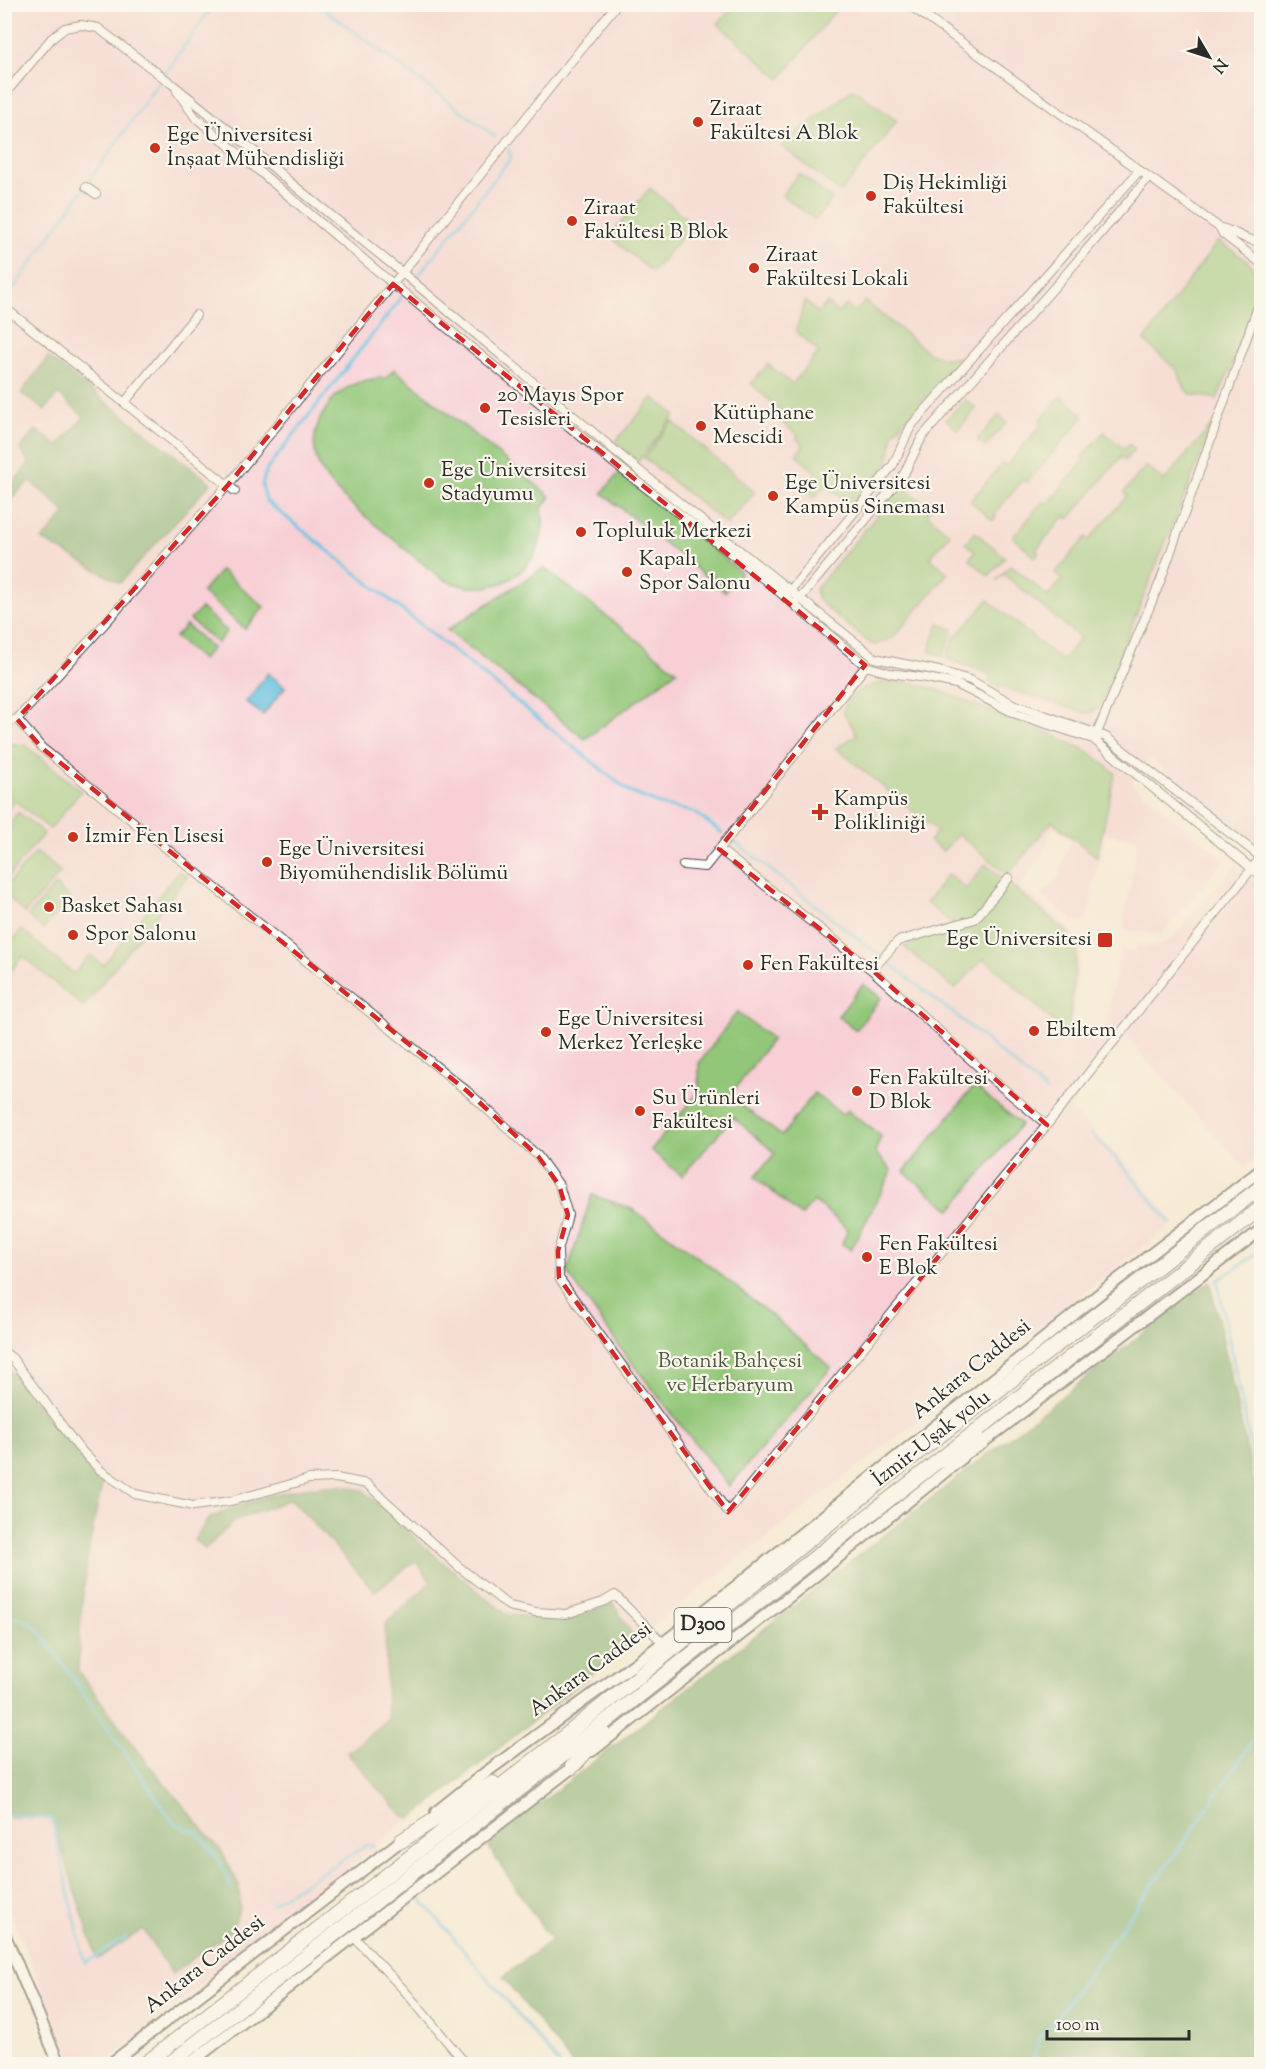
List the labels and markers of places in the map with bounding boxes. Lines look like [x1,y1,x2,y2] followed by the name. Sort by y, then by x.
[710,95,859,149] place label: Ziraat Fakültesi A Blok
[691,115,705,129] marker: Ziraat Fakültesi A Blok
[167,121,345,175] place label: Ege Üniversitesi İnşaat Mühendisliği
[148,141,162,155] marker: Ege Üniversitesi İnşaat Mühendisliği
[883,169,1007,223] place label: Diş Hekimliği Fakültesi
[864,189,878,203] marker: Diş Hekimliği Fakültesi
[584,194,729,248] place label: Ziraat Fakültesi B Blok
[565,214,579,228] marker: Ziraat Fakültesi B Blok
[766,241,908,295] place label: Ziraat Fakültesi Lokali
[747,261,761,275] marker: Ziraat Fakültesi Lokali
[497,381,624,435] place label: 20 Mayıs Spor Tesisleri
[713,399,814,453] place label: Kütüphane Mescidi
[478,401,492,415] marker: 20 Mayıs Spor Tesisleri
[694,419,708,433] marker: Kütüphane Mescidi
[441,456,587,510] place label: Ege Üniversitesi Stadyumu
[785,469,945,523] place label: Ege Üniversitesi Kampüs Sineması
[422,476,436,490] marker: Ege Üniversitesi Stadyumu
[766,489,780,503] marker: Ege Üniversitesi Kampüs Sineması
[593,517,751,547] place label: Topluluk Merkezi
[574,525,588,539] marker: Topluluk Merkezi
[639,545,751,599] place label: Kapalı Spor Salonu
[620,565,634,579] marker: Kapalı Spor Salonu
[834,785,926,839] place label: Kampüs Polikliniği
[811,803,829,821] marker: Kampüs Polikliniği
[85,822,224,852] place label: İzmir Fen Lisesi
[66,830,80,844] marker: İzmir Fen Lisesi
[279,835,508,889] place label: Ege Üniversitesi Biyomühendislik Bölümü
[260,855,274,869] marker: Ege Üniversitesi Biyomühendislik Bölümü
[61,892,183,922] place label: Basket Sahası
[42,900,56,914] marker: Basket Sahası
[85,920,197,950] place label: Spor Salonu
[946,925,1092,955] place label: Ege Üniversitesi
[66,928,80,942] marker: Spor Salonu
[1096,931,1114,949] marker: Ege Üniversitesi
[760,950,879,980] place label: Fen Fakültesi
[741,958,755,972] marker: Fen Fakültesi
[558,1005,704,1059] place label: Ege Üniversitesi Merkez Yerleşke
[1046,1016,1116,1046] place label: Ebiltem
[1027,1024,1041,1038] marker: Ebiltem
[539,1025,553,1039] marker: Ege Üniversitesi Merkez Yerleşke
[869,1064,988,1118] place label: Fen Fakültesi D Blok
[652,1084,760,1138] place label: Su Ürünleri Fakültesi
[850,1084,864,1098] marker: Fen Fakültesi D Blok
[633,1104,647,1118] marker: Su Ürünleri Fakültesi
[879,1230,998,1284] place label: Fen Fakültesi E Blok
[860,1250,874,1264] marker: Fen Fakültesi E Blok

